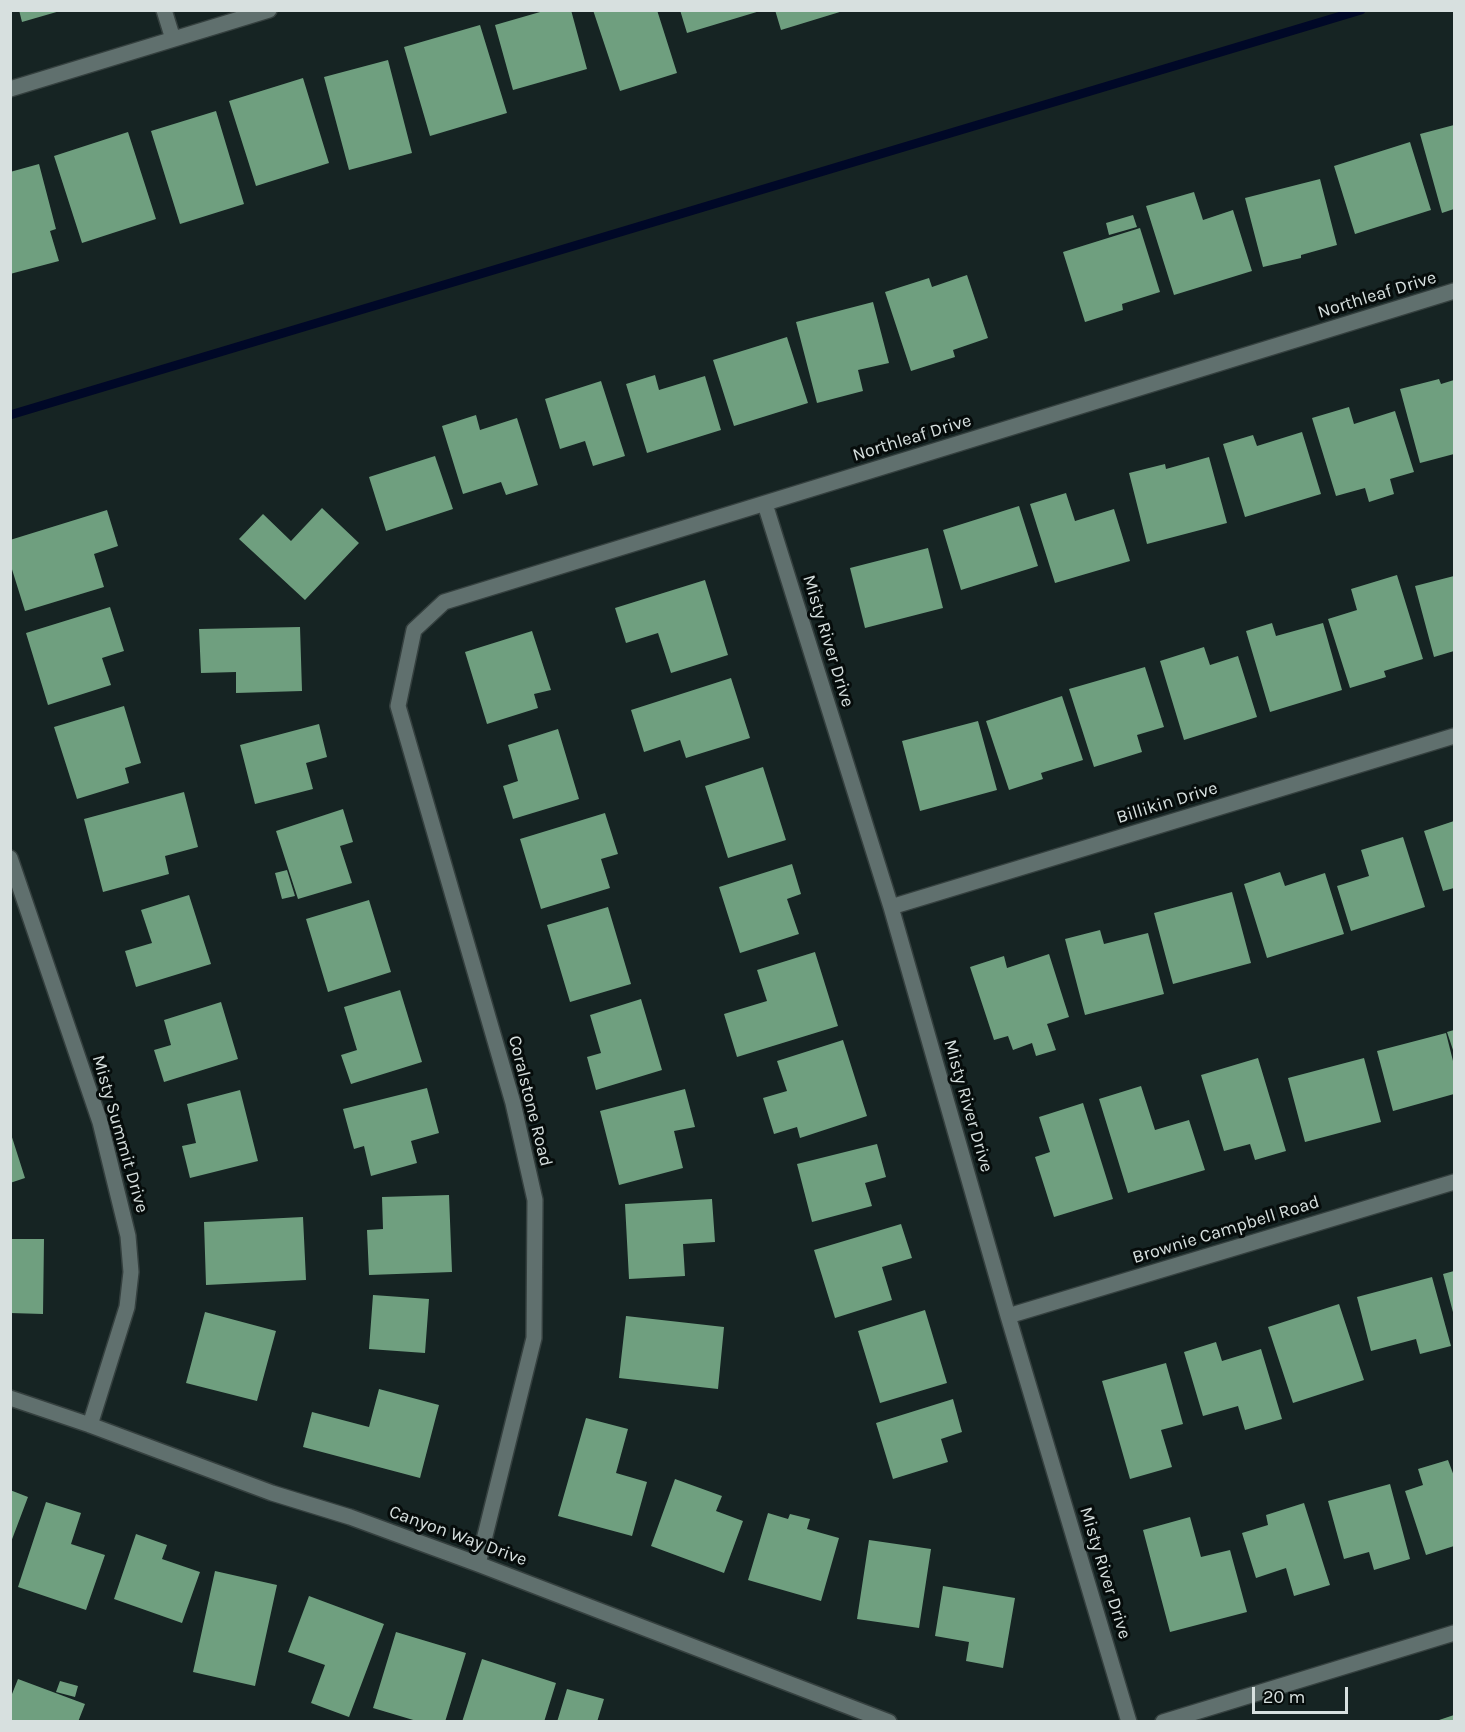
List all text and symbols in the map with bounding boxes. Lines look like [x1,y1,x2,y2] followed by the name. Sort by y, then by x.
[1315,267,1439,323] street label: Northleaf Drive
[850,410,974,466] street label: Northleaf Drive
[798,572,858,710] street label: Misty River Drive
[1114,777,1220,829] street label: Billikin Drive
[503,1033,557,1169] street label: Coralstone Road
[939,1037,997,1175] street label: Misty River Drive
[87,1052,153,1216] street label: Misty Summit Drive
[1130,1191,1322,1269] street label: Brownie Campbell Road
[386,1501,530,1571] street label: Canyon Way Drive
[1075,1504,1135,1642] street label: Misty River Drive
[1255,1675,1351,1713] scale bar
[1263,1686,1305,1708] text: 20 m

